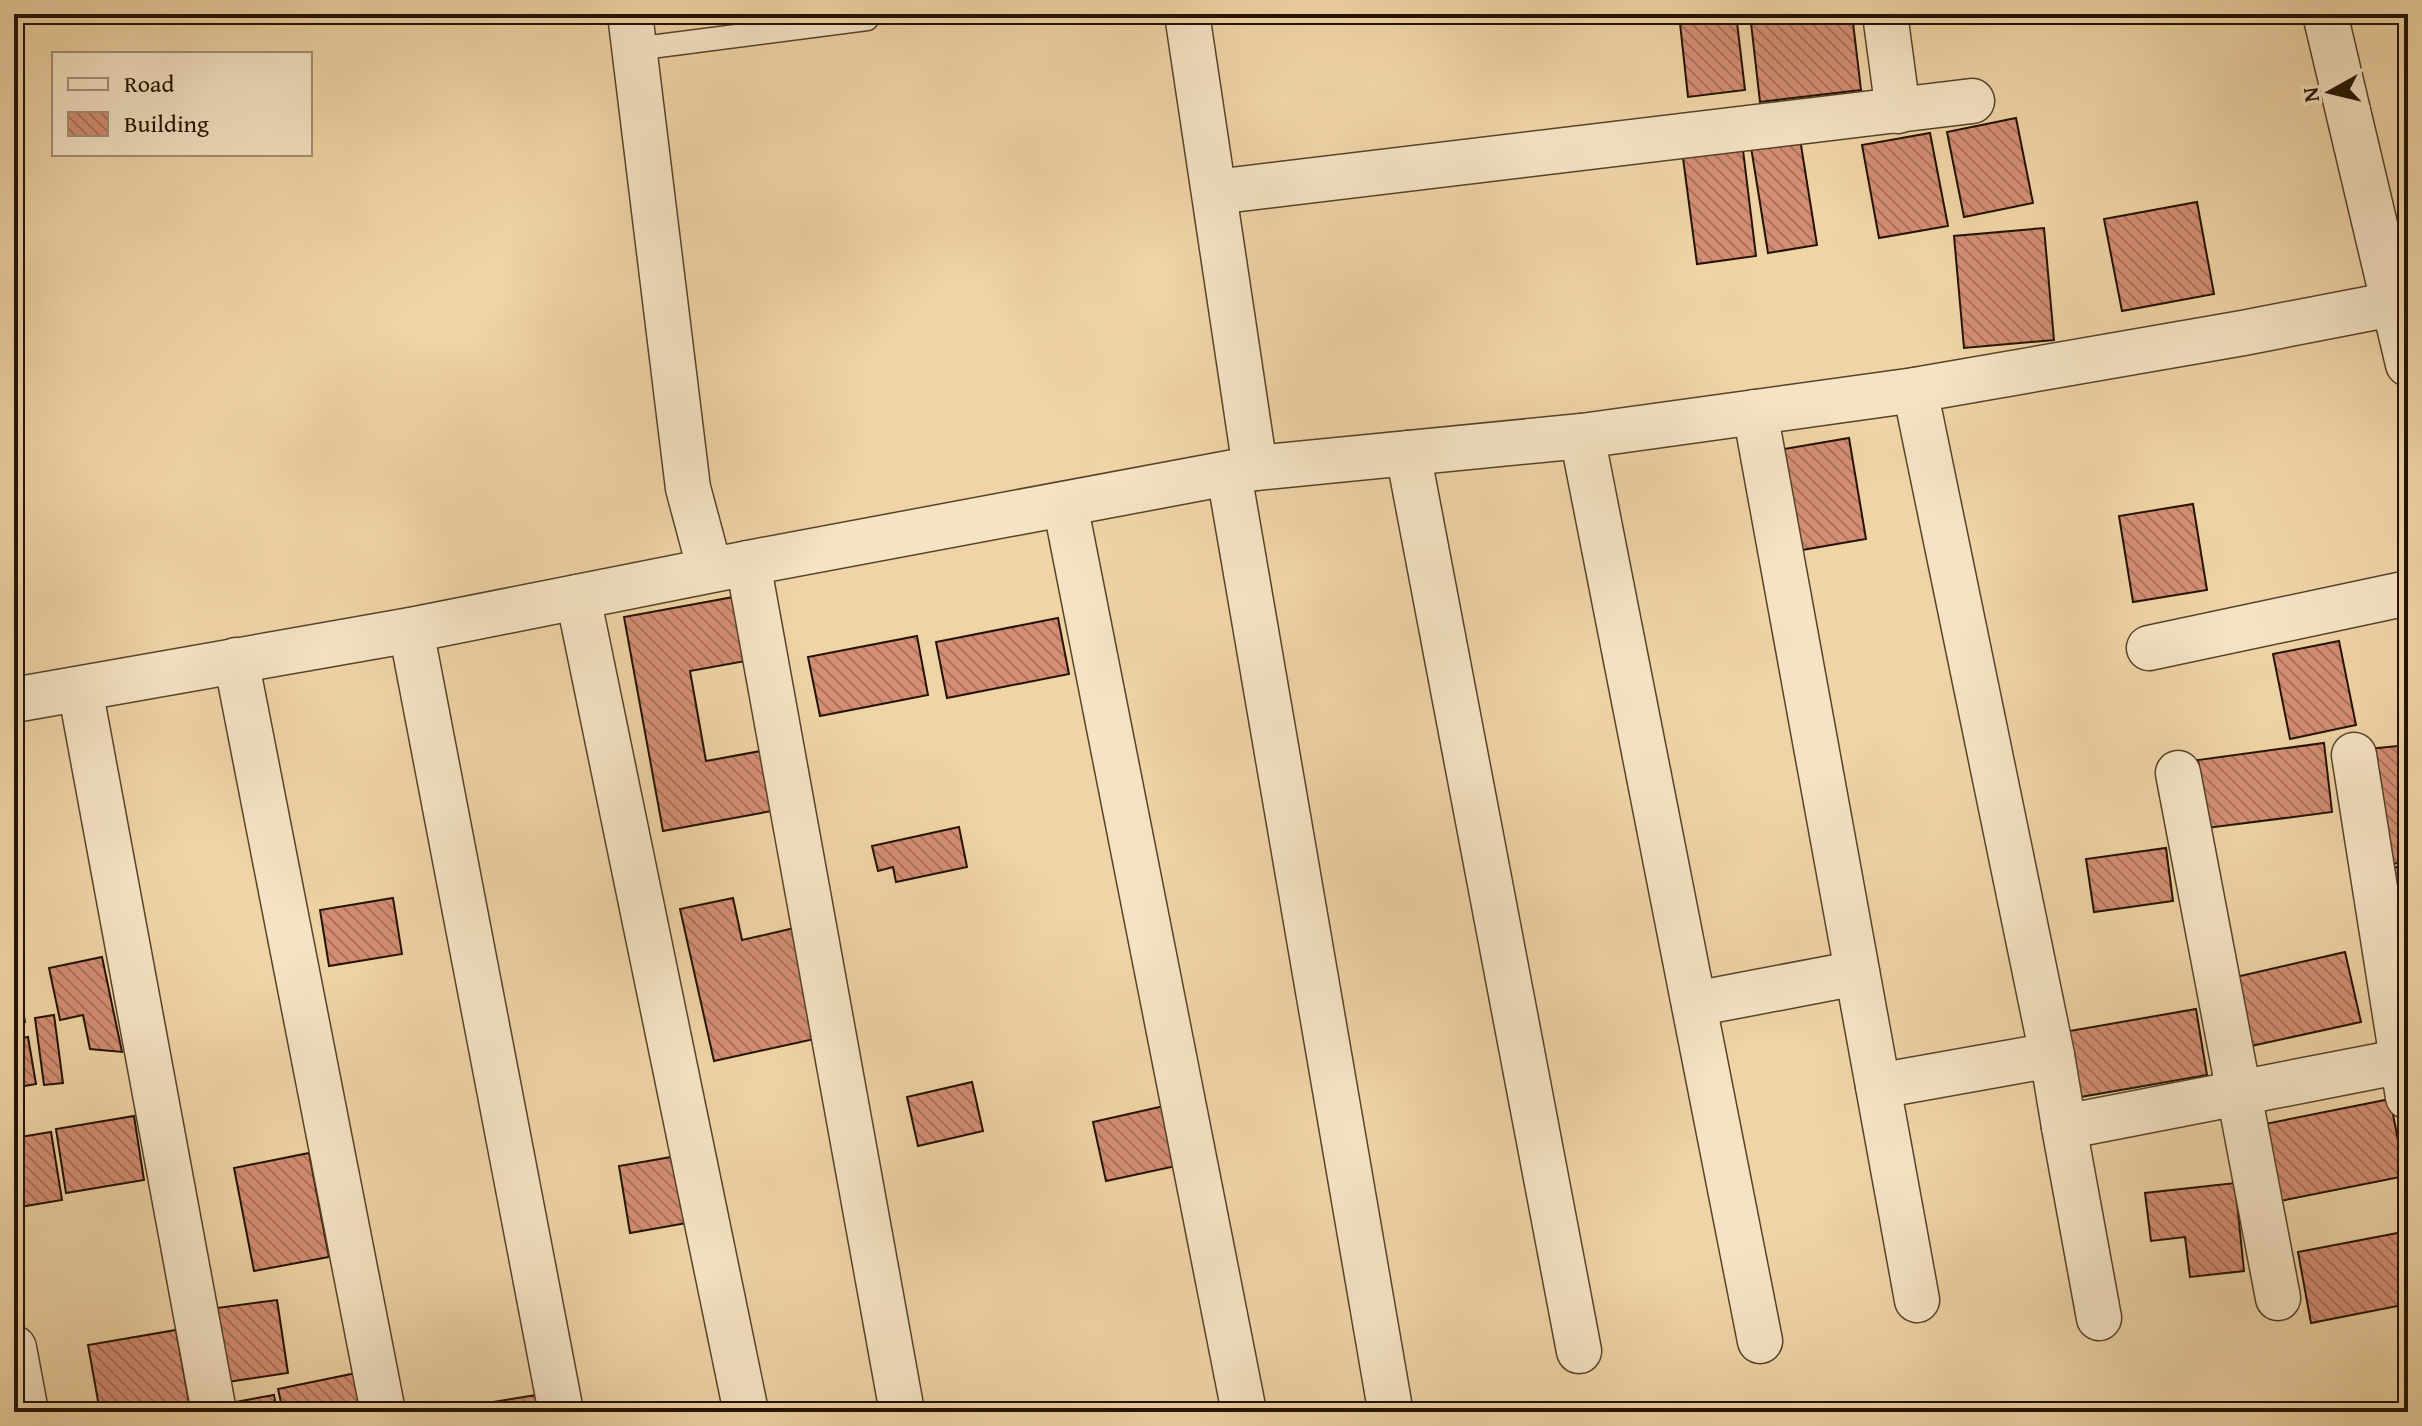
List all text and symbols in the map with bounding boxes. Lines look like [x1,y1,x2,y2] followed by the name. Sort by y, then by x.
[52,52,312,156] legend
[2290,52,2370,132] north arrow
[124,66,174,101] text: Road
[2293,85,2327,104] text: N
[124,106,209,141] text: Building

